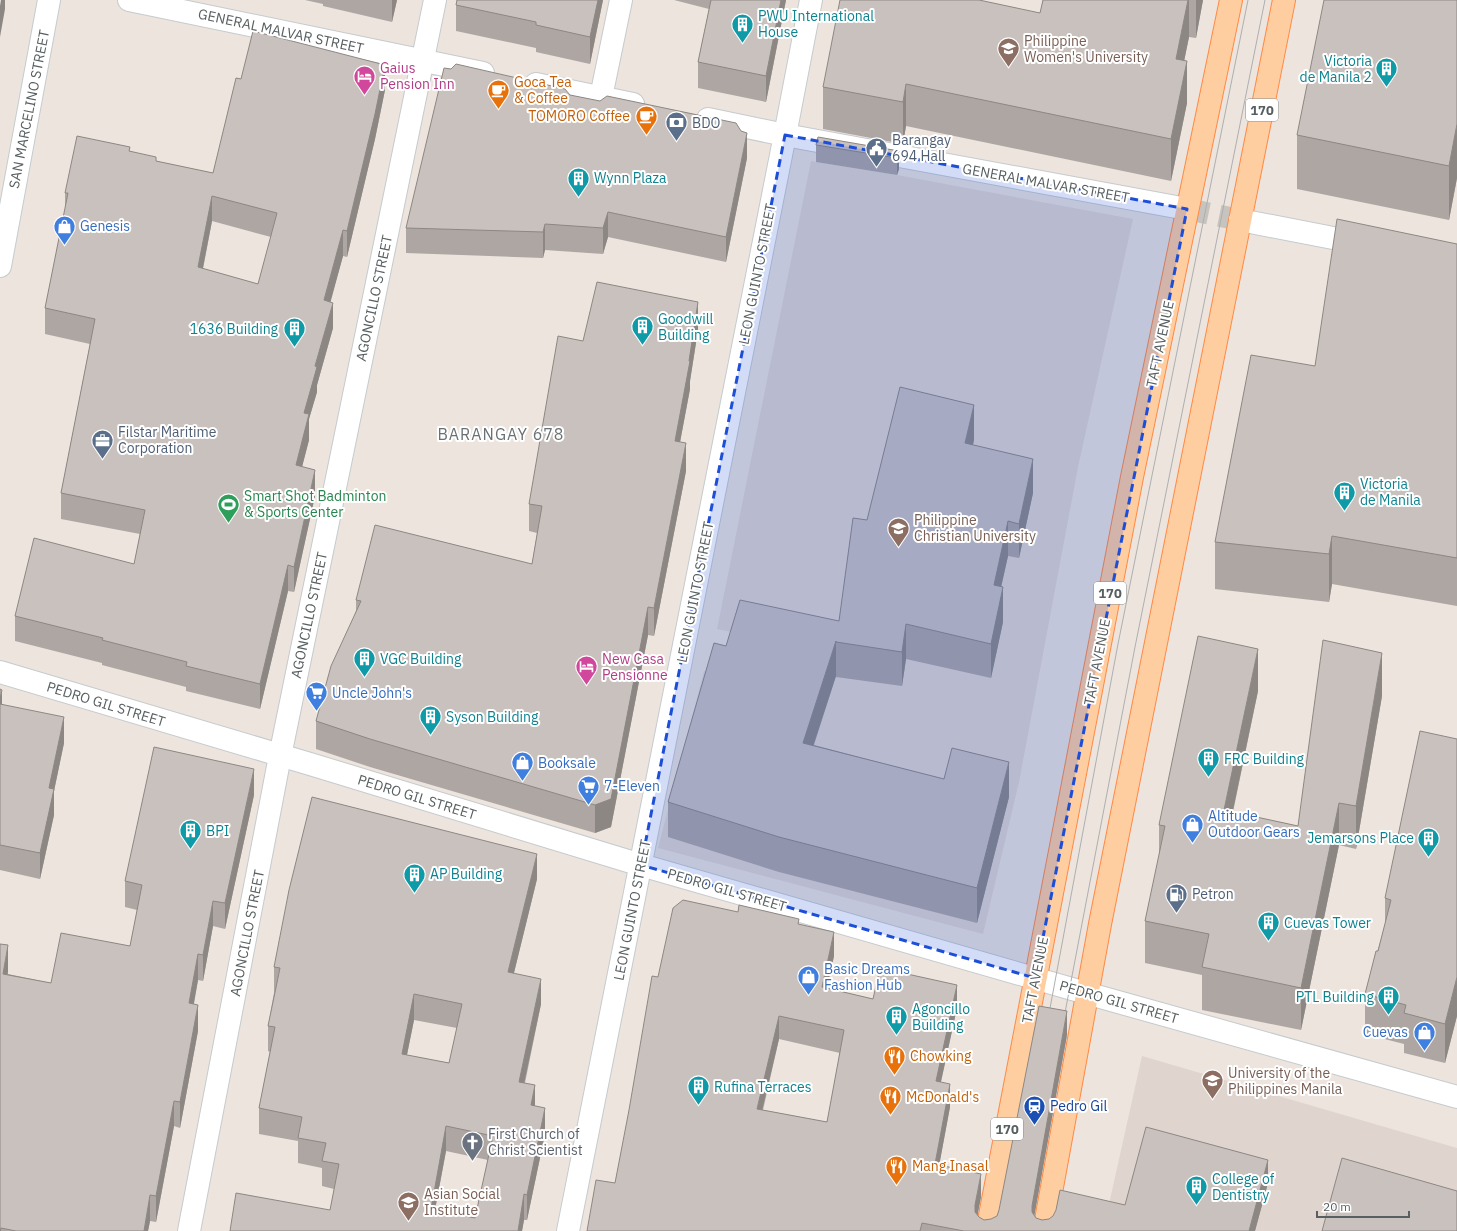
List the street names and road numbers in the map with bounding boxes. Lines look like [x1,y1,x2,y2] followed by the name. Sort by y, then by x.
[196,5,366,57] street label: GENERAL MALVAR STREET
[5,28,53,190] street label: SAN MARCELINO STREET
[1246,99,1278,121] road number: 170
[961,159,1131,207] street label: GENERAL MALVAR STREET
[735,202,779,346] street label: LEON GUINTO STREET
[352,233,396,363] street label: AGONCILLO STREET
[1142,299,1178,389] street label: TAFT AVENUE
[673,520,717,664] street label: LEON GUINTO STREET
[287,550,331,680] street label: AGONCILLO STREET
[1094,582,1126,604] road number: 170
[1080,617,1114,707] street label: TAFT AVENUE
[45,677,167,731] street label: PEDRO GIL STREET
[356,770,478,824] street label: PEDRO GIL STREET
[610,838,654,982] street label: LEON GUINTO STREET
[665,864,789,916] street label: PEDRO GIL STREET
[226,868,268,998] street label: AGONCILLO STREET
[1018,935,1052,1025] street label: TAFT AVENUE
[1057,976,1181,1028] street label: PEDRO GIL STREET
[991,1118,1023,1140] road number: 170

